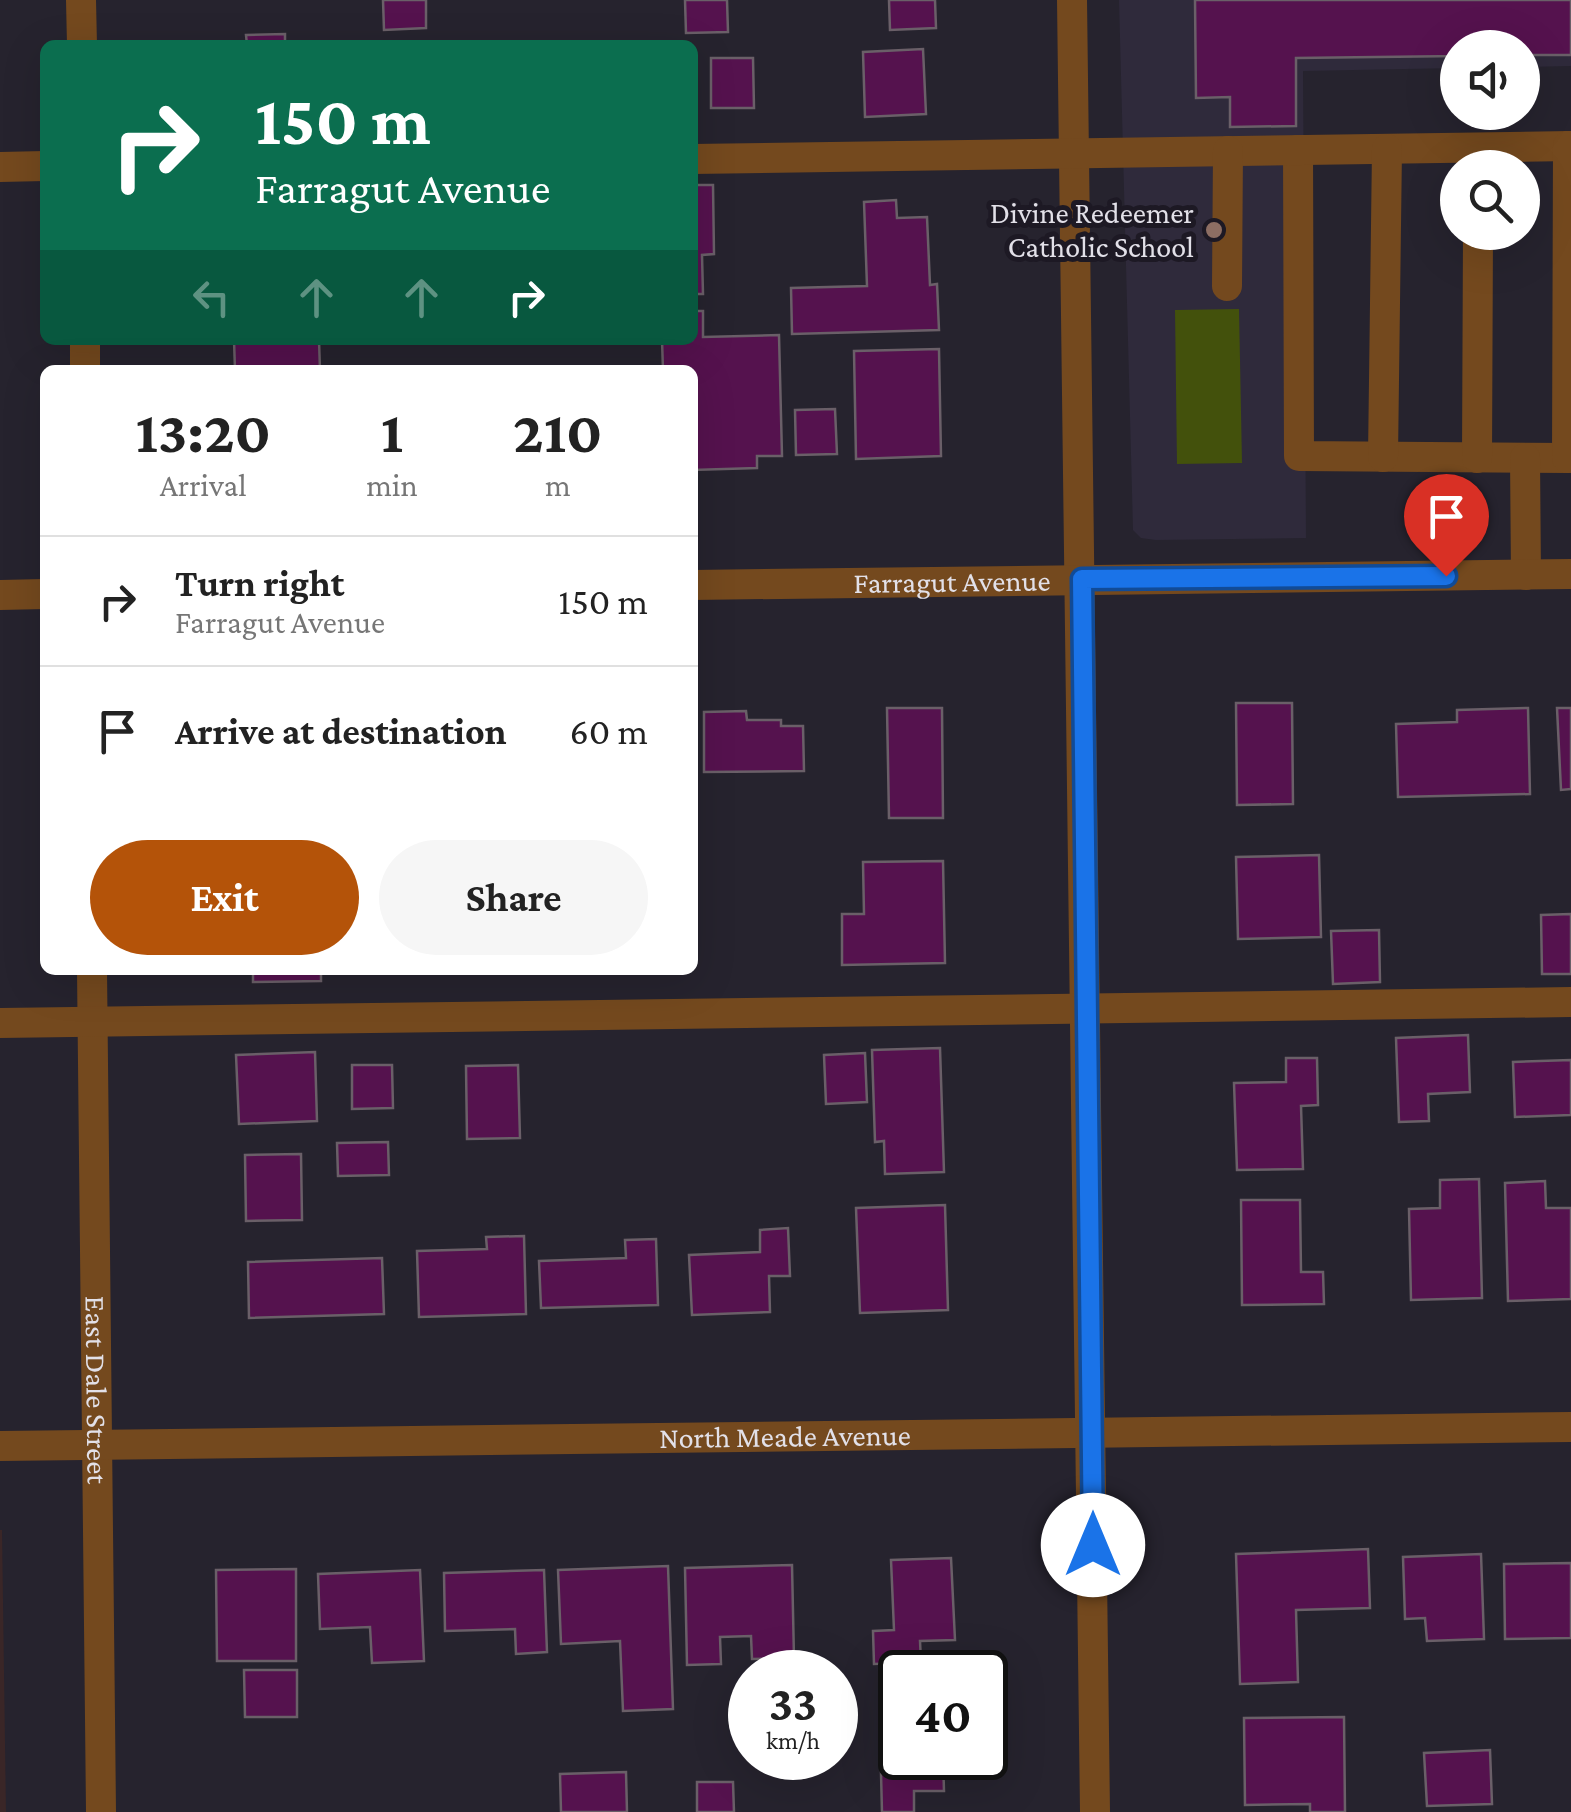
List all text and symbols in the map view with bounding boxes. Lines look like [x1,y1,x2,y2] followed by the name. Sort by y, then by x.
[1440,30,1540,250] map controls
[1440,30,1540,130] button: sound
[90,80,220,210] icon: right
[255,81,431,159] text: 150 m
[1440,150,1540,250] button: search
[255,163,550,213] text: Farragut Avenue
[990,196,1194,263] place label: Divine Redeemer Catholic School
[1203,219,1225,241] marker: Divine Redeemer Catholic School
[184,270,239,325] icon: left
[289,270,344,325] icon: ahead
[394,270,449,325] icon: ahead
[499,270,554,325] icon: right
[135,398,271,465] text: 13:20
[381,398,403,465] text: 1
[513,398,603,465] text: 210
[160,467,247,503] text: Arrival
[366,467,418,503] text: min
[545,467,571,503] text: m
[1404,474,1489,577] pin
[1419,489,1474,544] icon: arrive
[175,562,344,604] text: Turn right
[853,564,1051,599] street label: Farragut Avenue
[90,574,145,629] icon: right
[558,580,648,622] text: 150 m
[175,604,385,640] text: Farragut Avenue
[90,704,145,759] icon: arrive
[175,710,507,752] text: Arrive at destination
[570,710,648,752] text: 60 m
[90,840,359,955] button: Exit
[379,840,648,955] button: Share
[79,1296,115,1485] street label: East Dale Street
[659,1418,911,1454] street label: North Meade Avenue
[1041,1493,1145,1597] position arrow
[878,1650,1008,1780] speed limit sign: 40
[769,1675,817,1731] text: 33
[766,1727,820,1754] text: km/h

